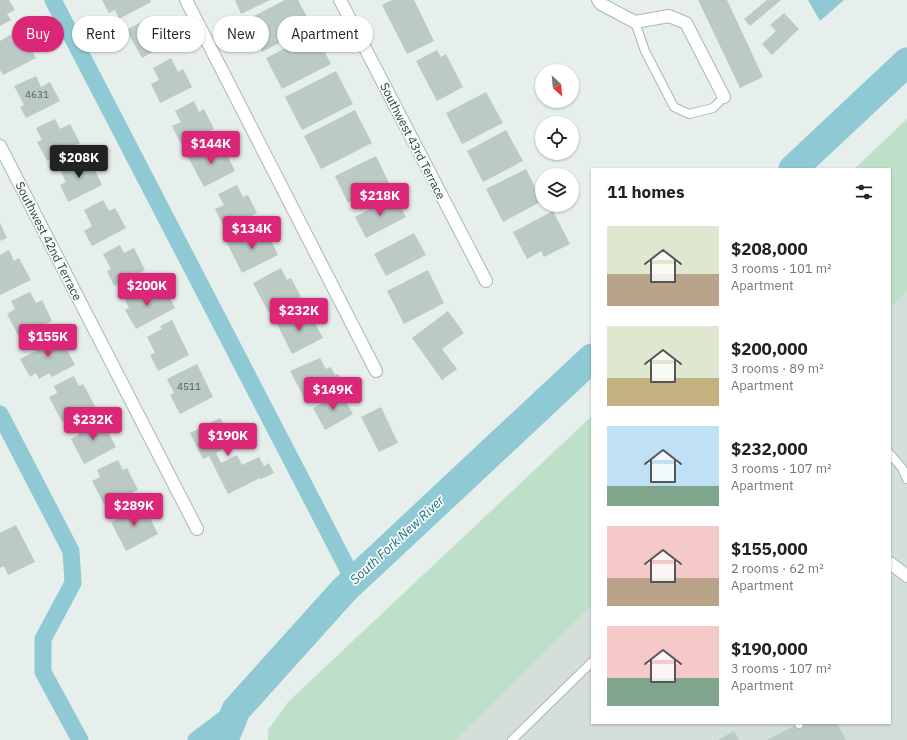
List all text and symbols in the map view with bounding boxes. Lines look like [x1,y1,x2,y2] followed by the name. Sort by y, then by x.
[12,16,64,52] chip: Buy
[72,16,129,52] chip: Rent
[137,16,205,52] chip: Filters
[213,16,269,52] chip: New
[277,16,373,52] chip: Apartment
[535,64,579,108] north arrow
[535,64,579,212] map controls
[377,80,449,202] street label: Southwest 43rd Terrace
[25,88,49,101] house number: 4631
[535,116,579,160] button: locate
[183,131,239,165] pin: $144K
[191,135,231,152] text: $144K
[51,145,107,179] pin: $208K
[59,149,99,166] text: $208K
[535,168,579,212] button: layers
[12,179,86,303] street label: Southwest 42nd Terrace
[607,181,684,203] text: 11 homes
[853,181,875,203] icon: filters
[352,183,408,217] pin: $218K
[360,187,400,204] text: $218K
[224,216,280,250] pin: $134K
[232,220,272,237] text: $134K
[731,238,808,260] text: $208,000
[639,242,687,290] icon: home
[731,260,832,277] text: 3 rooms · 101 m²
[119,273,175,307] pin: $200K
[127,277,167,294] text: $200K
[731,277,794,294] text: Apartment
[271,298,327,332] pin: $232K
[279,302,319,319] text: $232K
[20,324,76,358] pin: $155K
[28,328,68,345] text: $155K
[731,338,808,360] text: $200,000
[639,342,687,390] icon: home
[731,360,824,377] text: 3 rooms · 89 m²
[305,377,361,411] pin: $149K
[731,377,794,394] text: Apartment
[177,380,201,393] house number: 4511
[313,381,353,398] text: $149K
[65,407,121,441] pin: $232K
[73,411,113,428] text: $232K
[200,423,256,457] pin: $190K
[208,427,248,444] text: $190K
[731,438,808,460] text: $232,000
[639,442,687,490] icon: home
[731,460,832,477] text: 3 rooms · 107 m²
[731,477,794,494] text: Apartment
[346,491,448,588] water label: South Fork New River
[106,493,162,527] pin: $289K
[114,497,154,514] text: $289K
[731,538,808,560] text: $155,000
[639,542,687,590] icon: home
[731,560,824,577] text: 2 rooms · 62 m²
[731,577,794,594] text: Apartment
[731,638,808,660] text: $190,000
[639,642,687,690] icon: home
[731,660,832,677] text: 3 rooms · 107 m²
[731,677,794,694] text: Apartment

